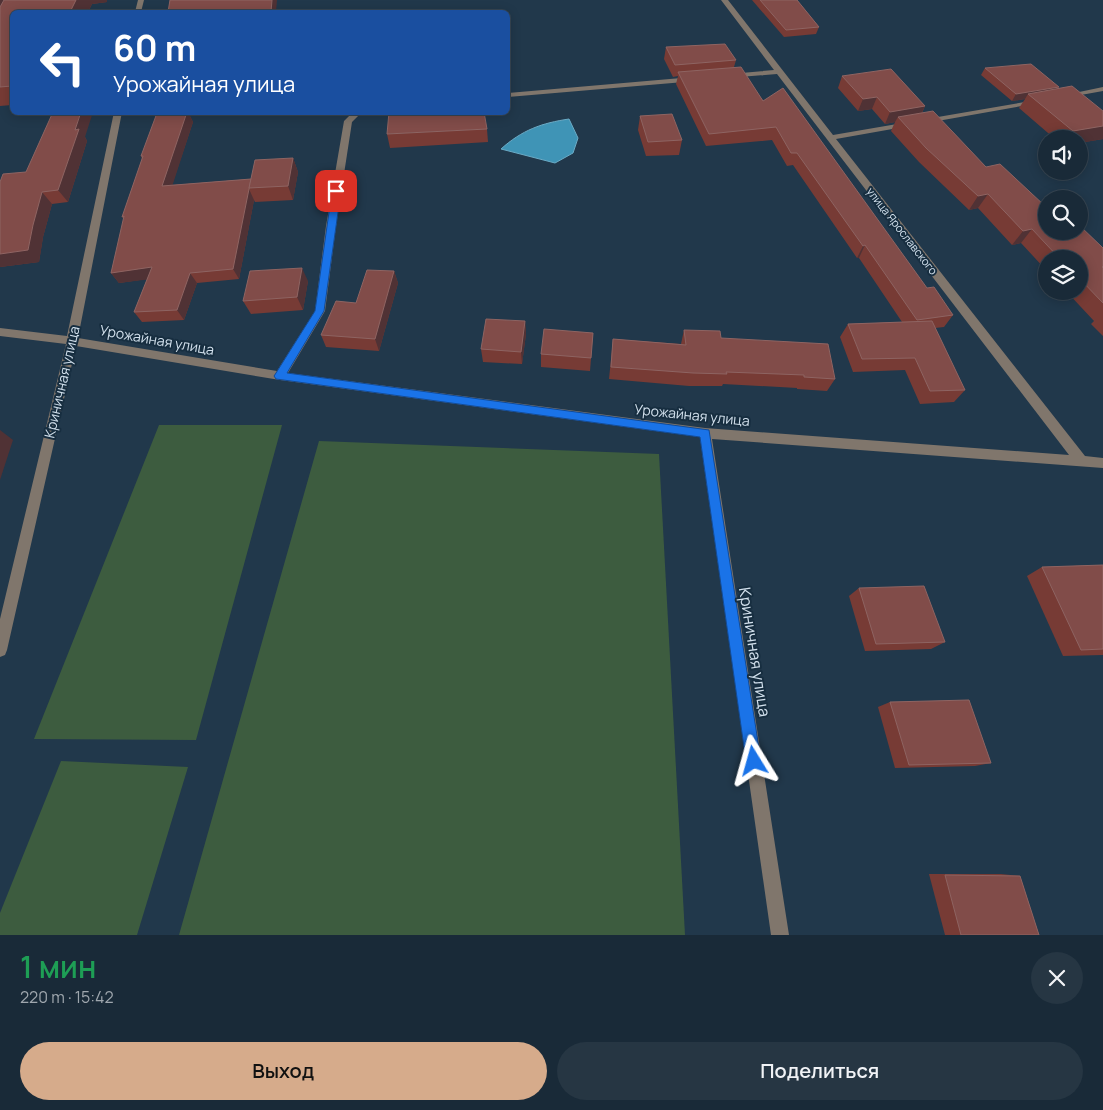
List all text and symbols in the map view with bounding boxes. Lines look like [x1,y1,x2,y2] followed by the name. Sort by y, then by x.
[113,24,196,72] text: 60 m
[30,30,95,95] icon: left
[113,69,295,99] text: Урожайная улица
[1038,130,1088,300] map controls
[1038,130,1088,180] button: sound
[315,170,357,212] pin
[322,177,350,205] icon: arrive
[864,184,942,278] street label: улица Ярославского
[1038,190,1088,240] button: search
[1038,250,1088,300] button: layers
[98,320,216,359] street label: Урожайная улица
[39,324,84,440] street label: Криничная улица
[633,399,751,430] street label: Урожайная улица
[734,586,776,718] street label: Криничная улица
[727,734,779,786] position arrow
[20,946,96,987] text: 1 мин
[1031,952,1083,1004] button: close
[20,986,114,1008] text: 220 m · 15:42
[20,1042,547,1100] button: Выход
[557,1042,1083,1100] button: Поделиться

